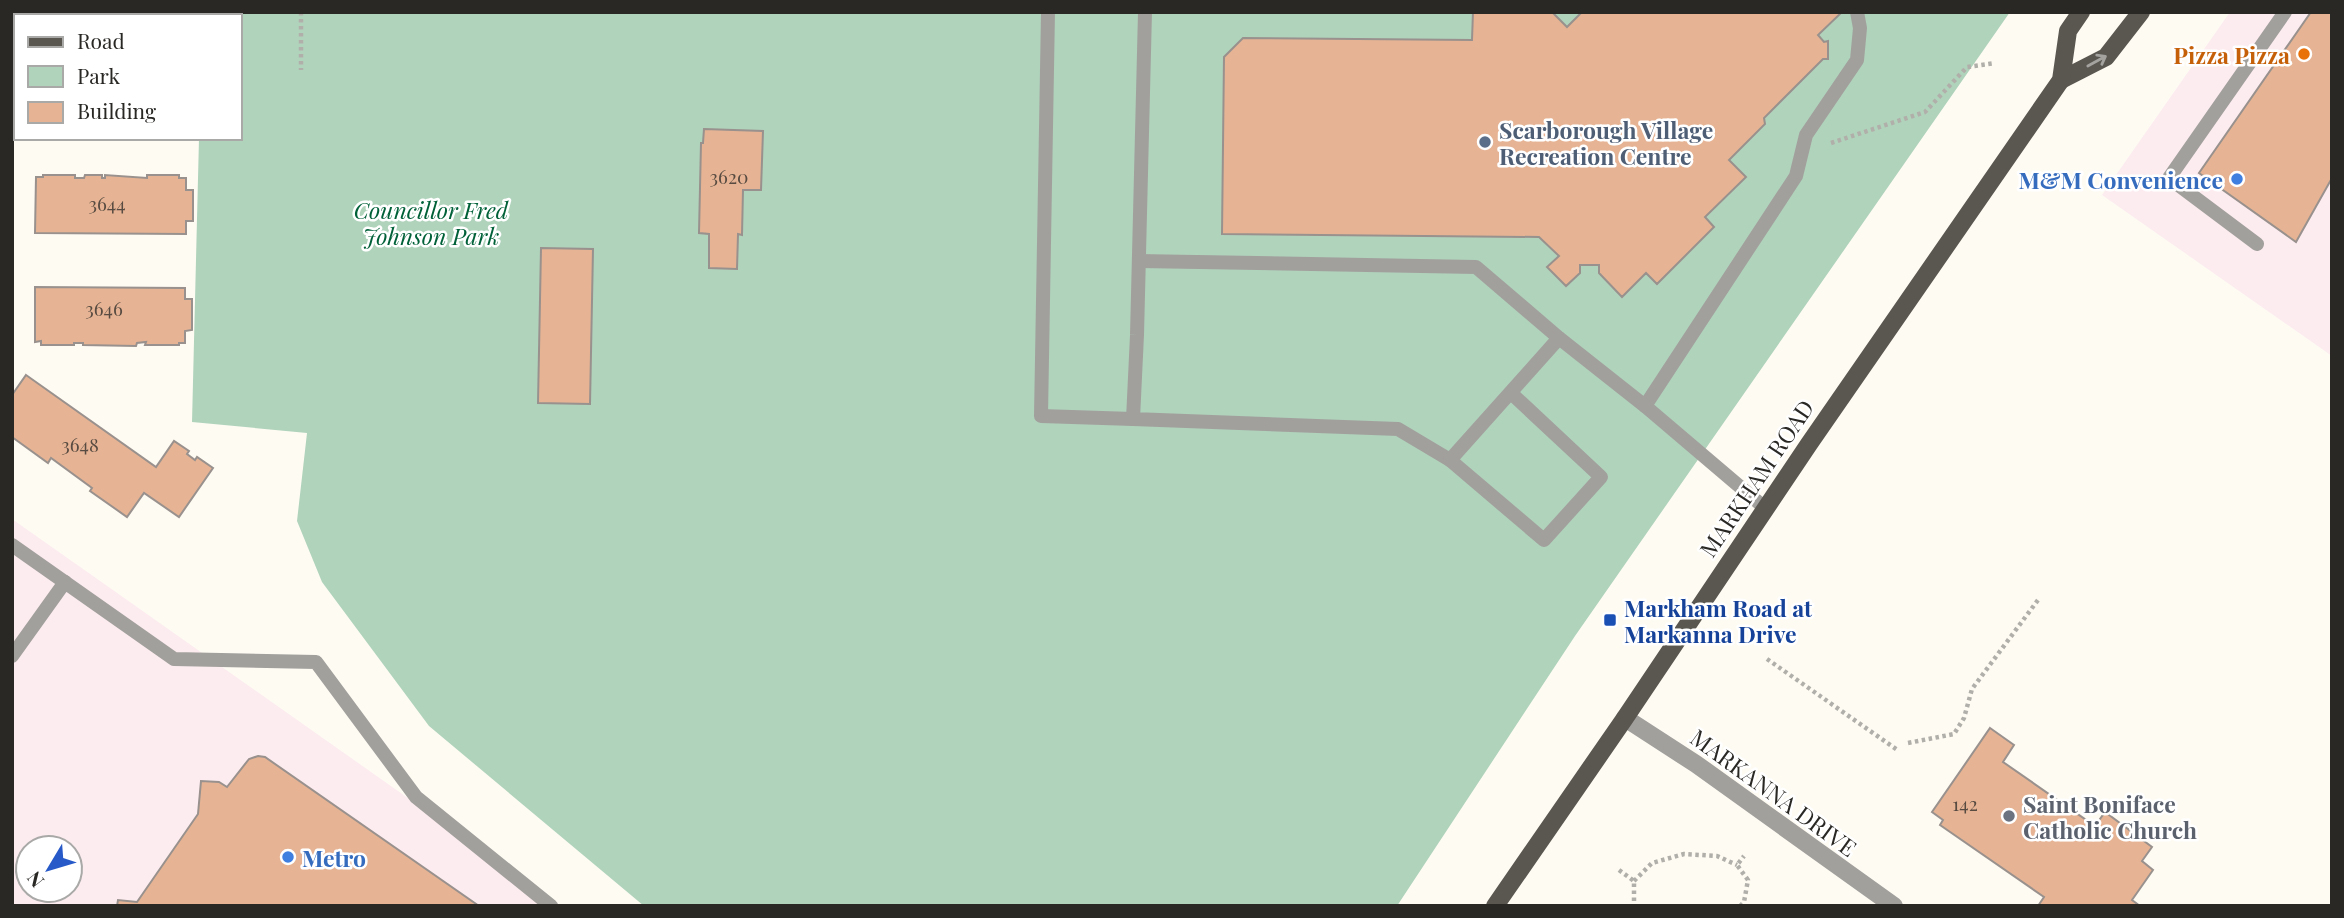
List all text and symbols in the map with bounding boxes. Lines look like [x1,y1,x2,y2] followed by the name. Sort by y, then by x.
[14,14,242,140] legend
[77,26,125,54] text: Road
[2173,39,2290,70] place label: Pizza Pizza
[2296,46,2312,62] marker: Pizza Pizza
[2087,54,2107,68] one-way arrow
[77,61,121,89] text: Park
[77,96,156,124] text: Building
[1499,114,1713,171] place label: Scarborough Village Recreation Centre
[1477,134,1493,150] marker: Scarborough Village Recreation Centre
[710,163,748,189] house number: 3620
[2019,164,2223,195] place label: M&M Convenience
[2229,171,2245,187] marker: M&M Convenience
[88,190,126,216] house number: 3644
[354,194,509,251] park label: Councillor Fred Johnson Park
[85,295,123,321] house number: 3646
[1692,393,1820,563] street label: MARKHAM ROAD
[61,431,99,457] house number: 3648
[1624,592,1813,649] place label: Markham Road at Markanna Drive
[1602,612,1618,628] marker: Markham Road at Markanna Drive
[1685,721,1863,863] street label: MARKANNA DRIVE
[2023,788,2197,845] place label: Saint Boniface Catholic Church
[1952,790,1978,816] house number: 142
[2001,808,2017,824] marker: Saint Boniface Catholic Church
[14,834,84,904] north arrow
[302,842,366,873] place label: Metro
[280,849,296,865] marker: Metro
[20,866,49,893] text: N

